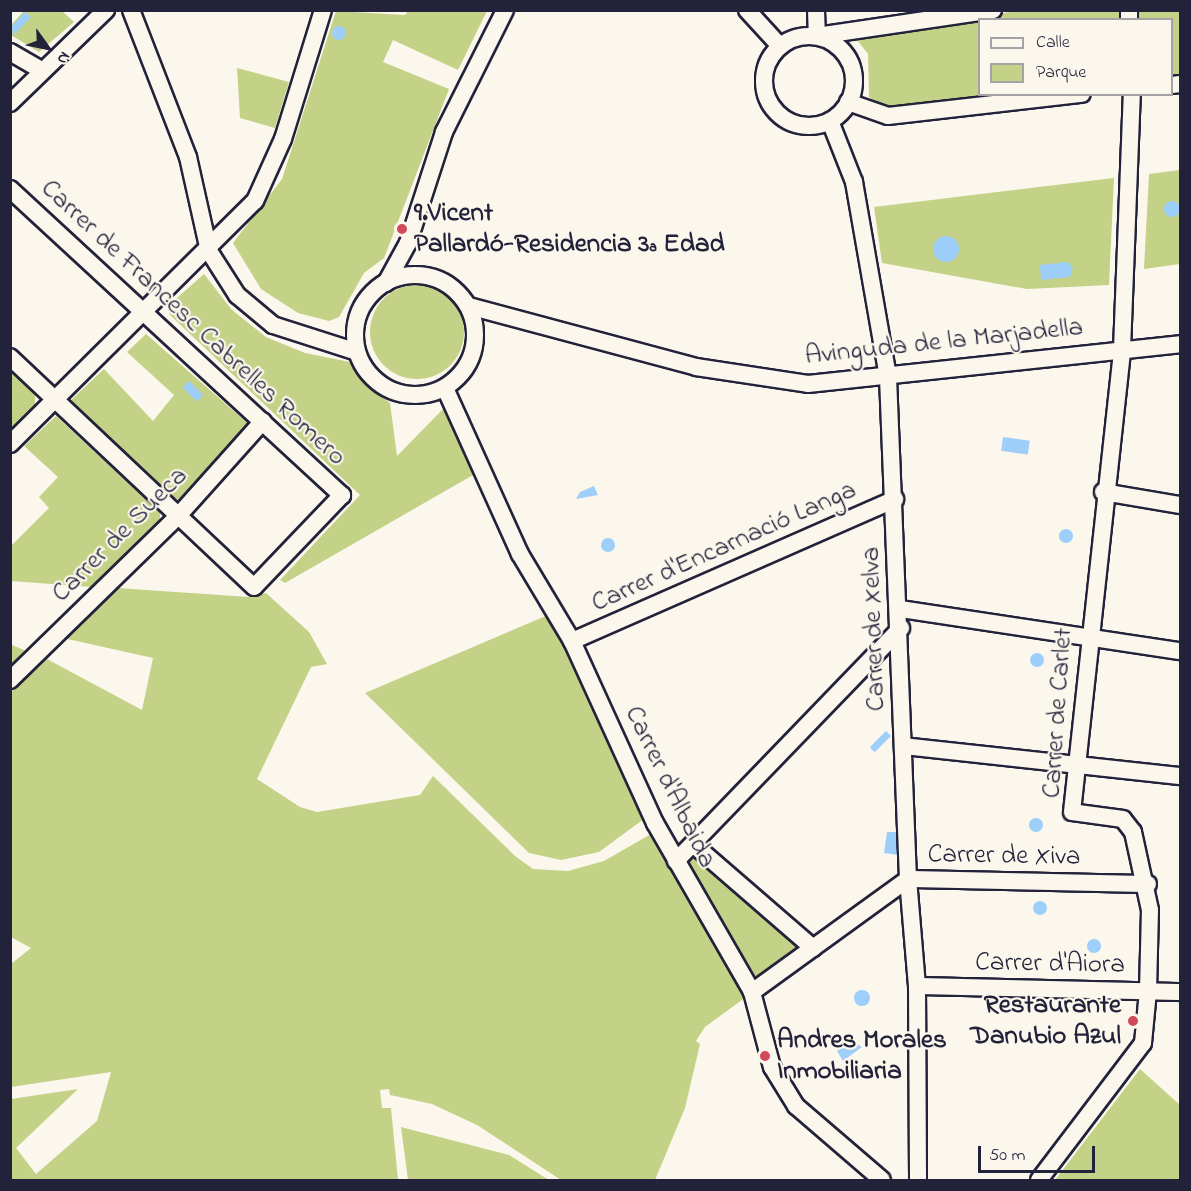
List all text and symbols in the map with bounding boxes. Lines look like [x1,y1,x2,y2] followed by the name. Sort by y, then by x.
[18,18,78,78] north arrow
[978,18,1173,96] legend
[1036,30,1070,56] text: Calle
[50,47,76,69] text: N
[1036,60,1086,86] text: Parque
[34,173,352,473] street label: Carrer de Francesc Cabrelles Romero
[414,197,725,260] place label: 9.Vicent Pallardó-Residencia 3ª Edad
[395,222,409,236] marker: 9.Vicent Pallardó-Residencia 3ª Edad
[803,311,1085,373] street label: Avinguda de la Marjadella
[45,460,195,610] street label: Carrer de Sueca
[587,474,861,620] street label: Carrer d'Encarnació Langa
[855,546,893,712] street label: Carrer de Xelva
[1036,627,1080,799] street label: Carrer de Carlet
[617,701,723,873] street label: Carrer d'Albaida
[927,838,1081,874] street label: Carrer de Xiva
[975,946,1125,982] street label: Carrer d'Aiora
[970,989,1121,1052] place label: Restaurante Danubio Azul
[1126,1014,1140,1028] marker: Restaurante Danubio Azul
[777,1024,947,1087] place label: Andres Morales Inmobiliaria
[758,1049,772,1063] marker: Andres Morales Inmobiliaria
[981,1134,1098,1172] scale bar
[989,1143,1026,1169] text: 50 m

